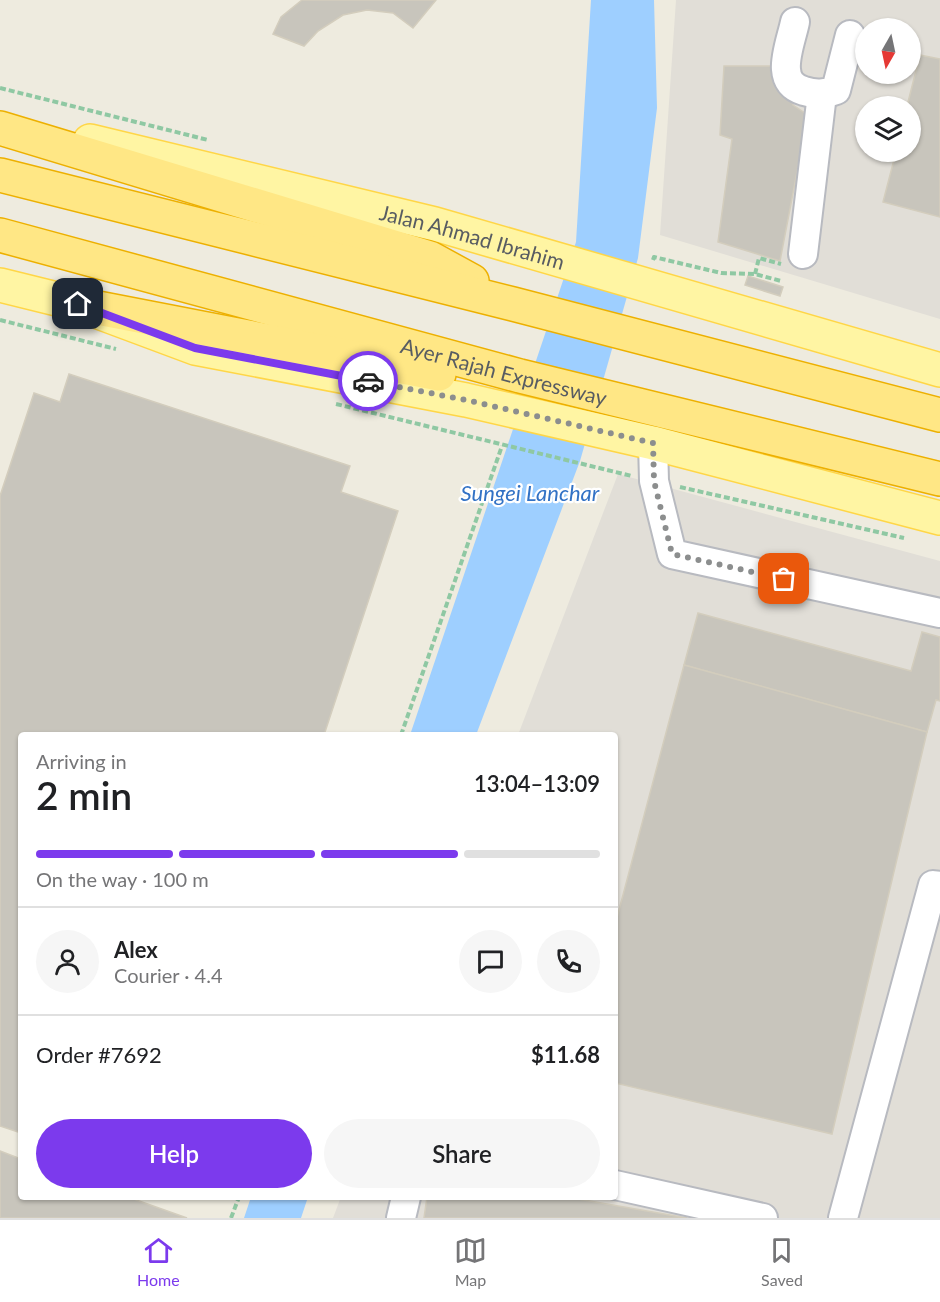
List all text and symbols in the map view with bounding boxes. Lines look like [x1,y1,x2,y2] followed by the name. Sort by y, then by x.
[855,18,921,84] north arrow
[855,18,921,162] map controls
[855,96,921,162] button: layers
[377,199,568,273] street label: Jalan Ahmad Ibrahim
[52,278,103,329] pin
[61,287,94,320] icon: home
[398,332,610,409] street label: Ayer Rajah Expressway
[338,351,398,411] courier
[352,365,385,398] icon: car
[461,479,600,506] water label: Sungei Lanchar
[758,553,809,604] pin
[767,562,800,595] icon: bag
[36,749,127,773] text: Arriving in
[474,770,600,797] text: 13:04–13:09
[36,772,132,818] text: 2 min
[36,867,209,891] text: On the way · 100 m
[36,930,99,993] button: person
[459,930,522,993] button: chat
[537,930,600,993] button: phone
[114,936,158,963] text: Alex
[114,963,223,987] text: Courier · 4.4
[36,1041,162,1068] text: Order #7692
[531,1041,600,1068] text: $11.68
[36,1119,312,1188] button: Help
[324,1119,600,1188] button: Share
[137,1234,180,1289] tab: Home
[454,1234,487,1289] tab: Map
[761,1234,803,1289] tab: Saved

